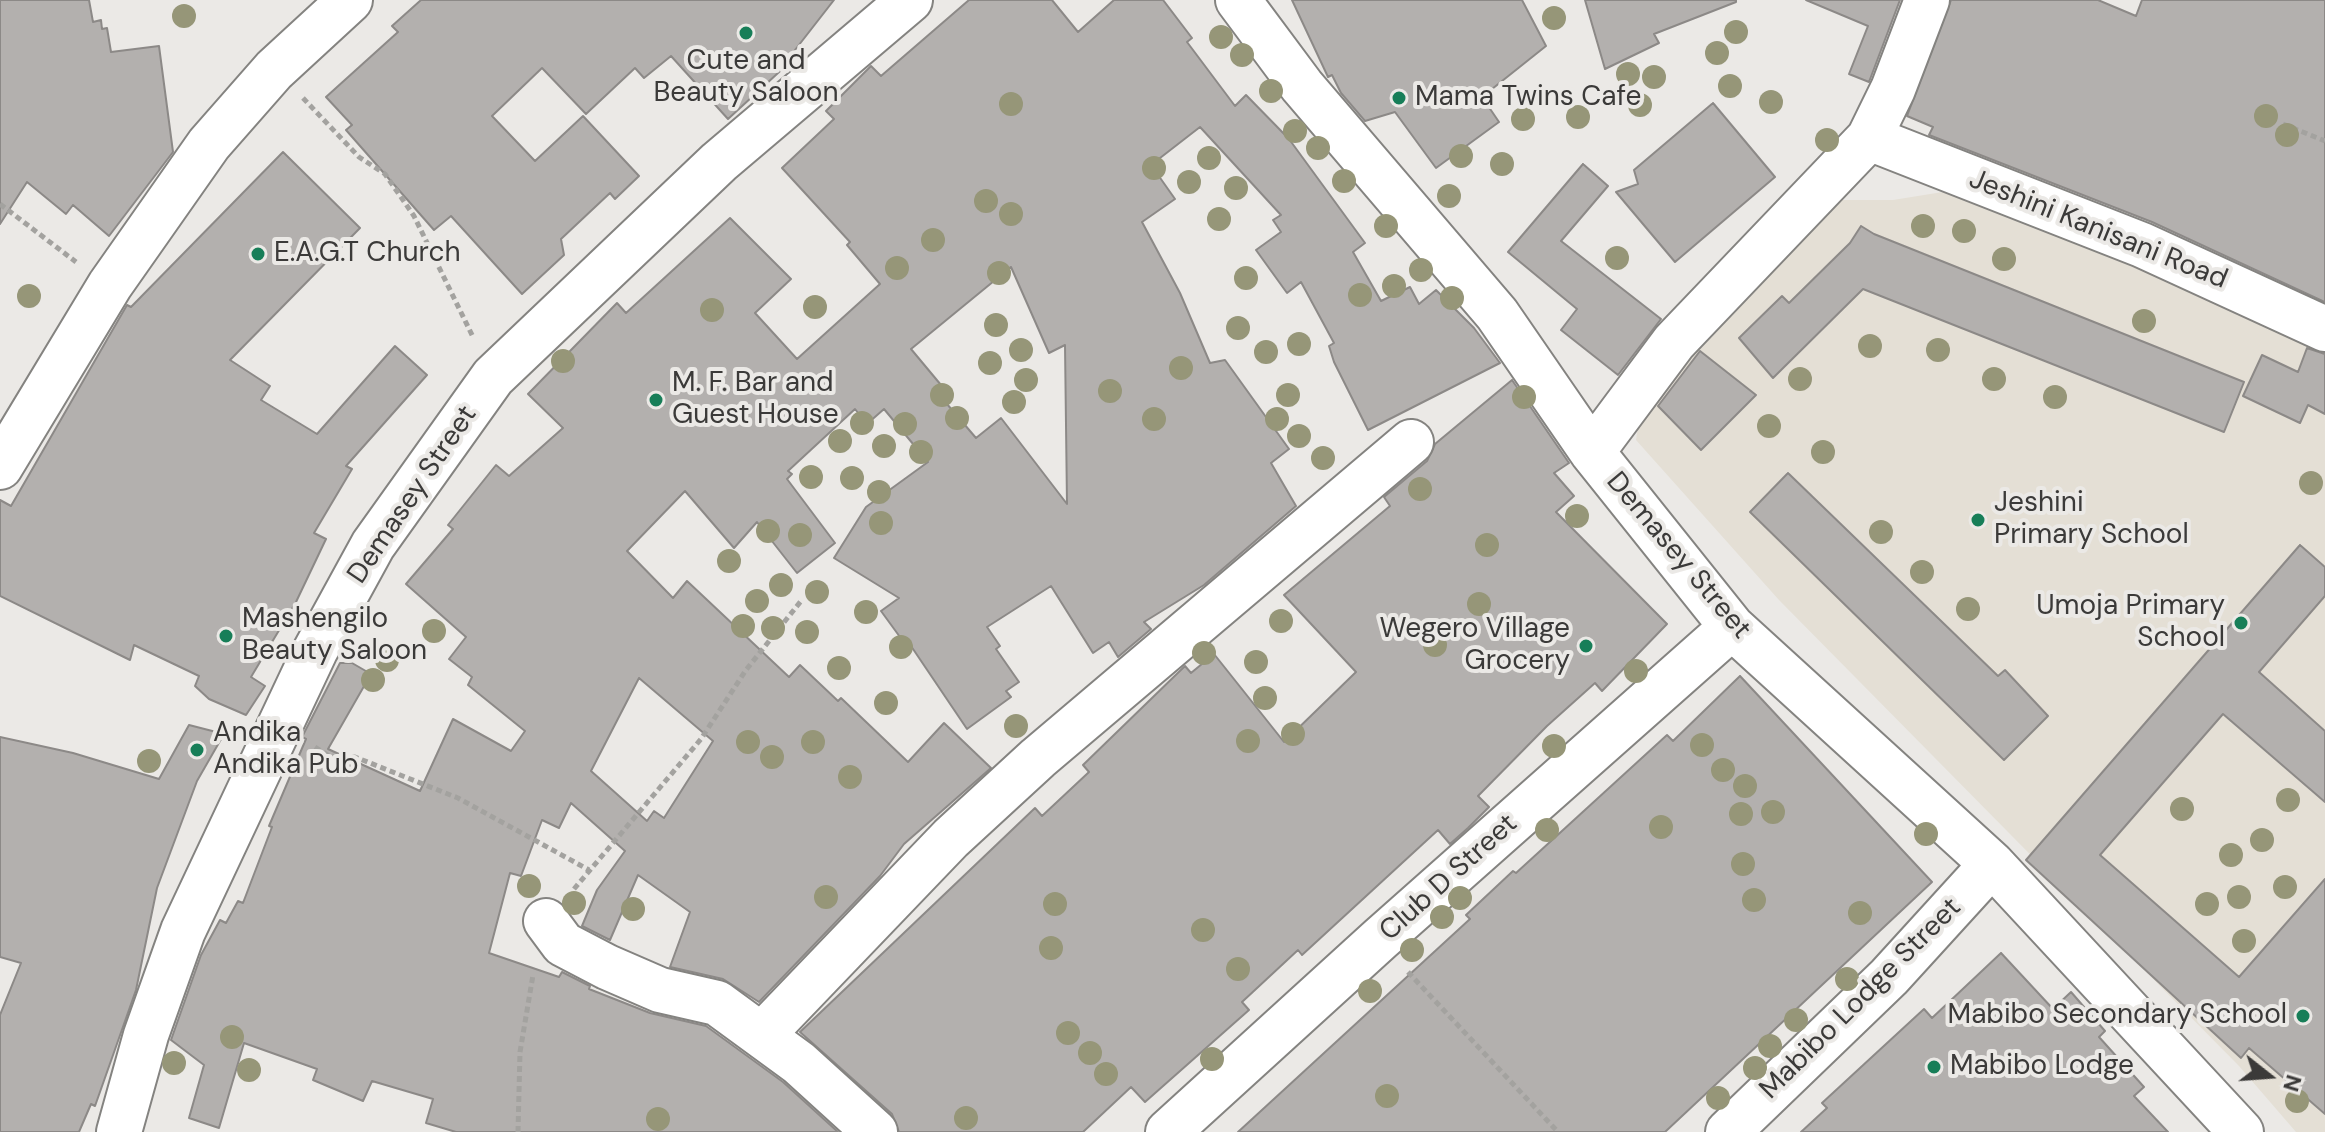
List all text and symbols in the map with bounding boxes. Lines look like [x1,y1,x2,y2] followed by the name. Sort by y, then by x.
[737,24,755,42] marker: Cute and Beauty Saloon
[653,45,839,111] place label: Cute and Beauty Saloon
[1415,81,1641,115] place label: Mama Twins Cafe
[1390,89,1408,107] marker: Mama Twins Cafe
[1964,163,2232,297] street label: Jeshini Kanisani Road
[274,237,461,271] place label: E.A.G.T Church
[249,245,267,263] marker: E.A.G.T Church
[672,367,839,433] place label: M. F. Bar and Guest House
[647,391,665,409] marker: M. F. Bar and Guest House
[341,400,485,590] street label: Demasey Street
[1599,466,1757,646] street label: Demasey Street
[1994,487,2189,553] place label: Jeshini Primary School
[1969,511,1987,529] marker: Jeshini Primary School
[2036,590,2225,656] place label: Umoja Primary School
[242,603,427,669] place label: Mashengilo Beauty Saloon
[1380,613,1570,679] place label: Wegero Village Grocery
[2232,614,2250,632] marker: Umoja Primary School
[217,627,235,645] marker: Mashengilo Beauty Saloon
[1577,637,1595,655] marker: Wegero Village Grocery
[213,717,358,783] place label: Andika Andika Pub
[188,741,206,759] marker: Andika Andika Pub
[1373,808,1525,948] street label: Club D Street
[1753,891,1969,1107] street label: Mabibo Lodge Street
[1948,999,2287,1033] place label: Mabibo Secondary School
[2294,1007,2312,1025] marker: Mabibo Secondary School
[2229,1036,2309,1116] north arrow
[1950,1050,2134,1084] place label: Mabibo Lodge
[1925,1058,1943,1076] marker: Mabibo Lodge
[2276,1071,2309,1095] text: N

